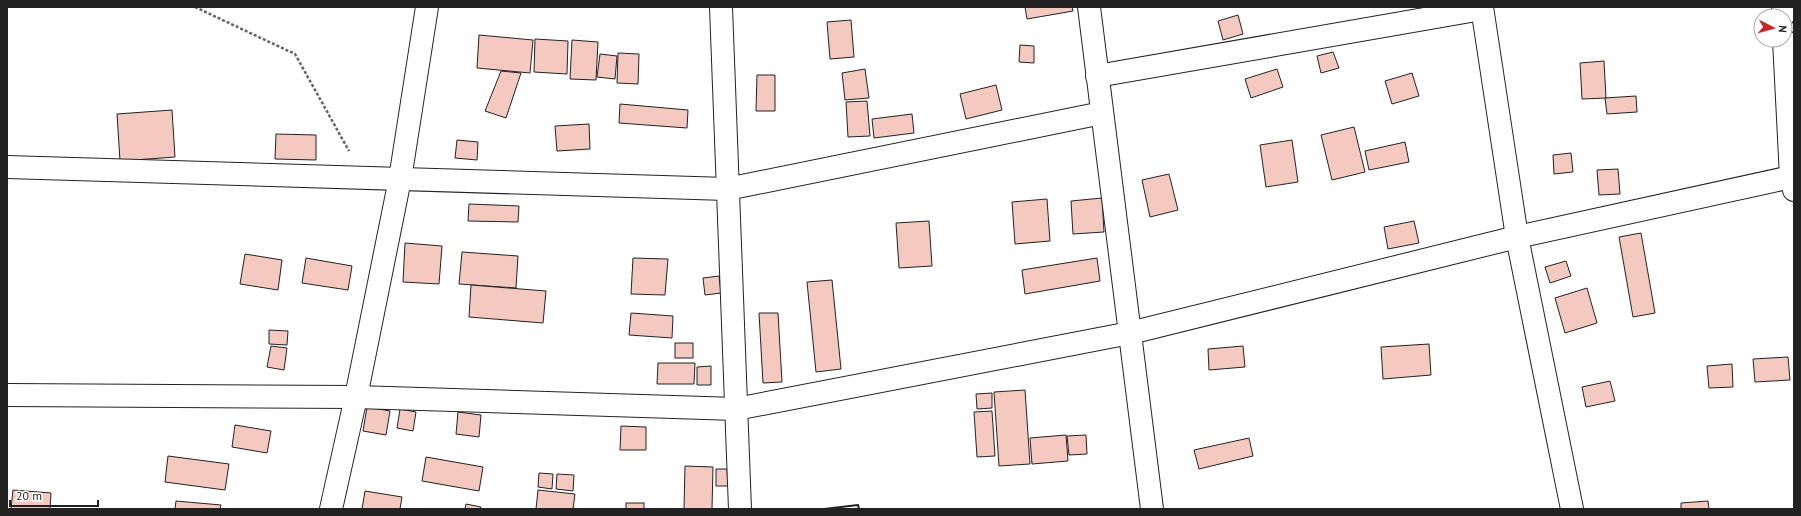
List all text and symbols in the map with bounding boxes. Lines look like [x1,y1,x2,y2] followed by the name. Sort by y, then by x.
[1753,8,1793,48] north arrow
[1776,25,1790,33] text: N
[10,482,98,508] scale bar
[16,488,42,503] text: 20 m

